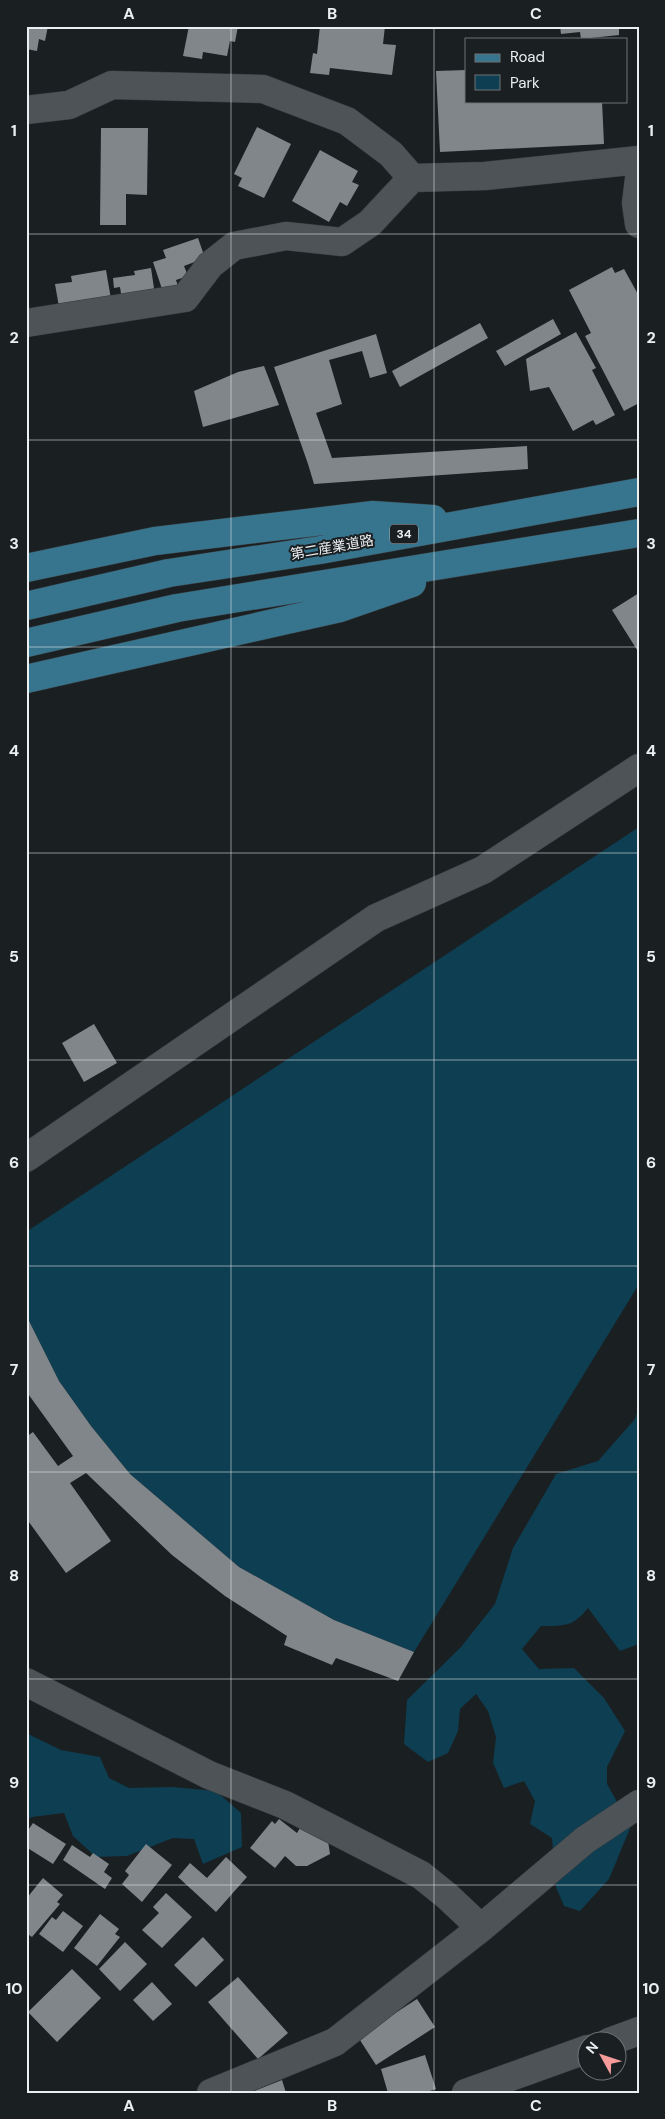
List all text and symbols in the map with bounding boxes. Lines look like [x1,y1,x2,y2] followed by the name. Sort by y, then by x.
[123,3,135,24] text: A
[327,3,337,24] text: B
[530,3,542,24] text: C
[465,38,628,102] legend
[510,47,545,67] text: Road
[510,73,540,93] text: Park
[11,120,17,141] text: 1
[648,120,654,141] text: 1
[9,327,19,348] text: 2
[646,327,656,348] text: 2
[390,524,418,544] road number: 34
[289,531,375,563] street label: 第二産業道路
[9,533,19,554] text: 3
[646,533,656,554] text: 3
[9,740,19,761] text: 4
[646,740,656,761] text: 4
[9,946,19,967] text: 5
[646,946,656,967] text: 5
[9,1152,19,1173] text: 6
[646,1152,656,1173] text: 6
[10,1359,19,1380] text: 7
[647,1359,656,1380] text: 7
[9,1565,19,1586] text: 8
[646,1565,656,1586] text: 8
[9,1772,19,1793] text: 9
[646,1772,656,1793] text: 9
[5,1978,23,1999] text: 10
[642,1978,660,1999] text: 10
[578,2032,628,2082] north arrow
[582,2038,602,2057] text: N
[123,2095,135,2116] text: A
[327,2095,337,2116] text: B
[530,2095,542,2116] text: C

